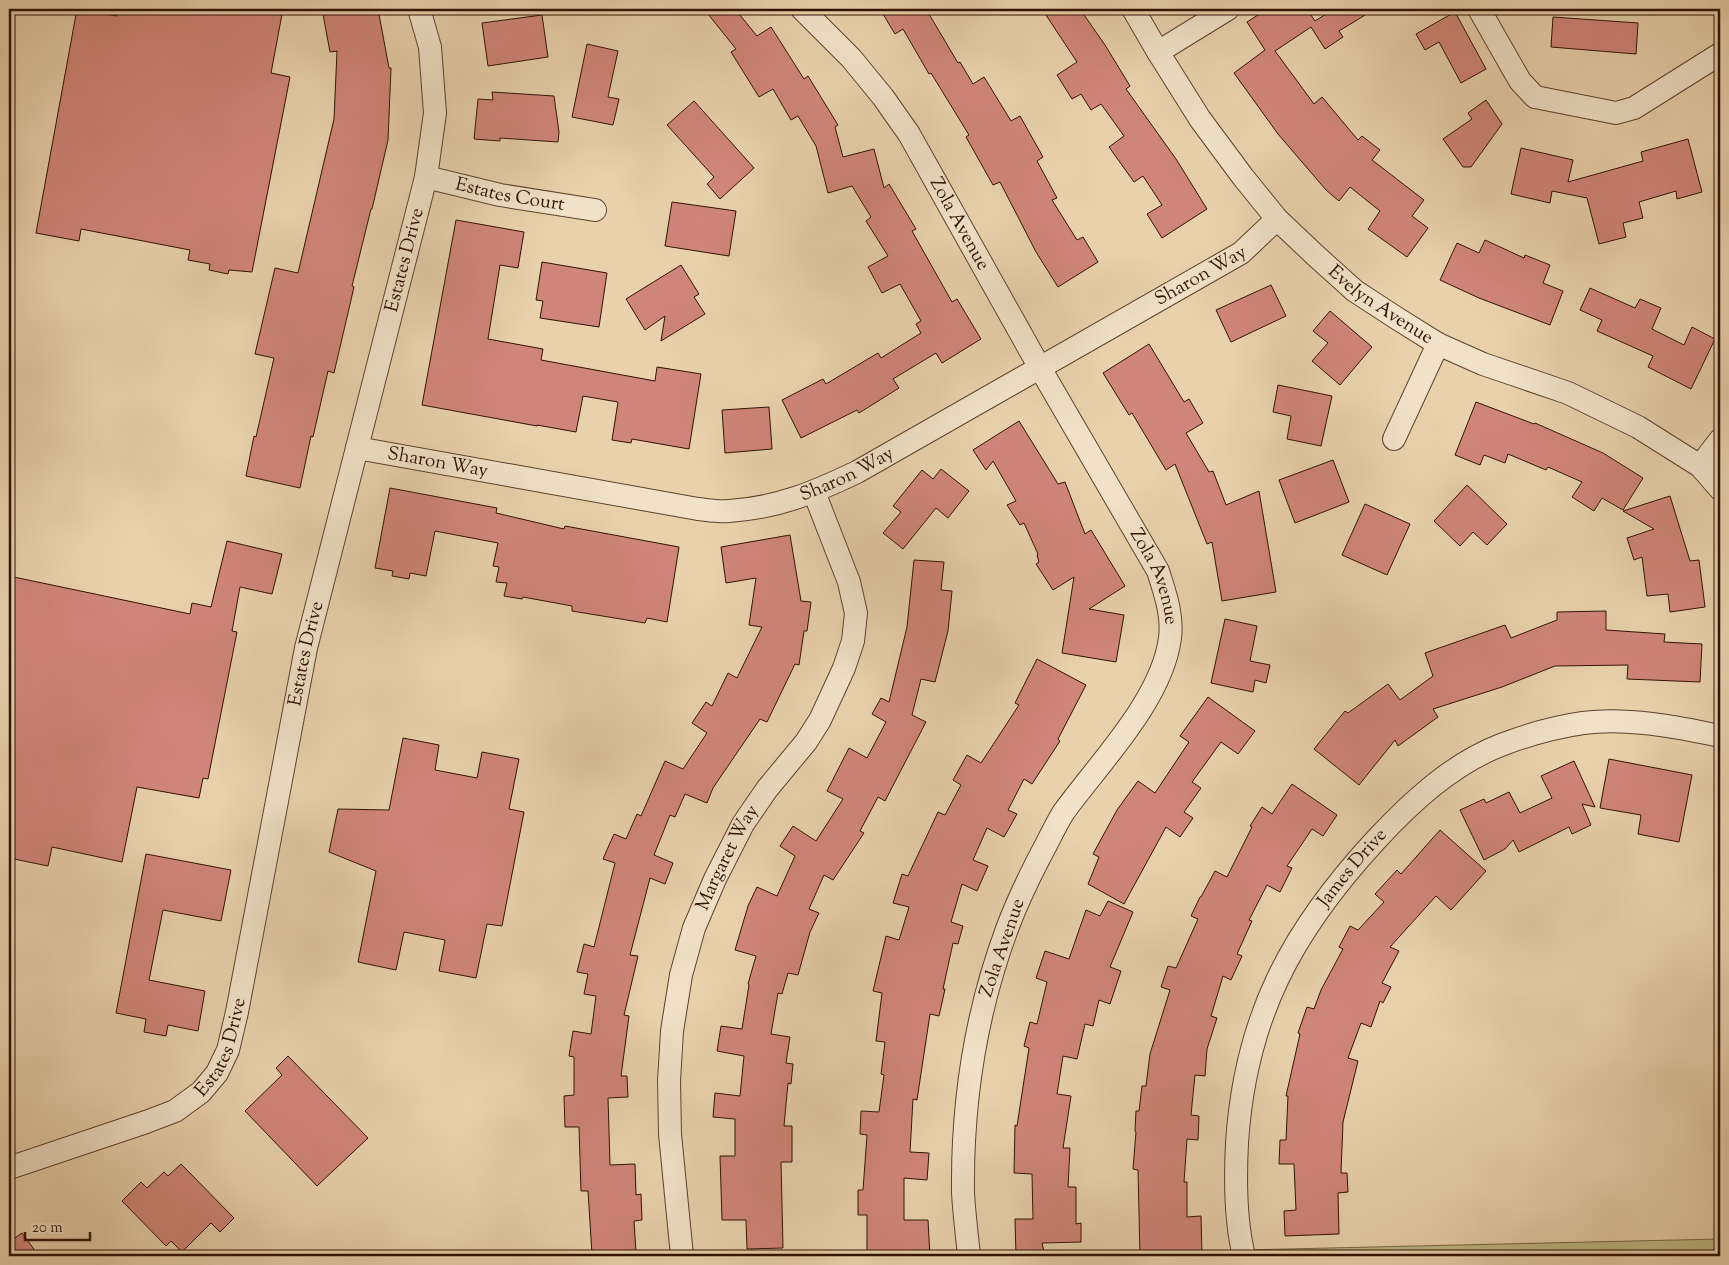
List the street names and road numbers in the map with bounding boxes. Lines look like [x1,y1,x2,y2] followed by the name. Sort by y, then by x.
[453,171,567,219] street label: Estates Court
[922,173,996,275] street label: Zola Avenue
[379,205,431,315] street label: Estates Drive
[1150,239,1252,313] street label: Sharon Way
[1322,259,1438,351] street label: Evelyn Avenue
[385,440,491,485] street label: Sharon Way
[796,440,899,509] street label: Sharon Way
[1123,523,1184,626] street label: Zola Avenue
[282,598,331,708] street label: Estates Drive
[690,799,766,915] street label: Margaret Way
[1310,822,1394,914] street label: James Drive
[974,895,1033,1001] street label: Zola Avenue
[189,995,253,1103] street label: Estates Drive

